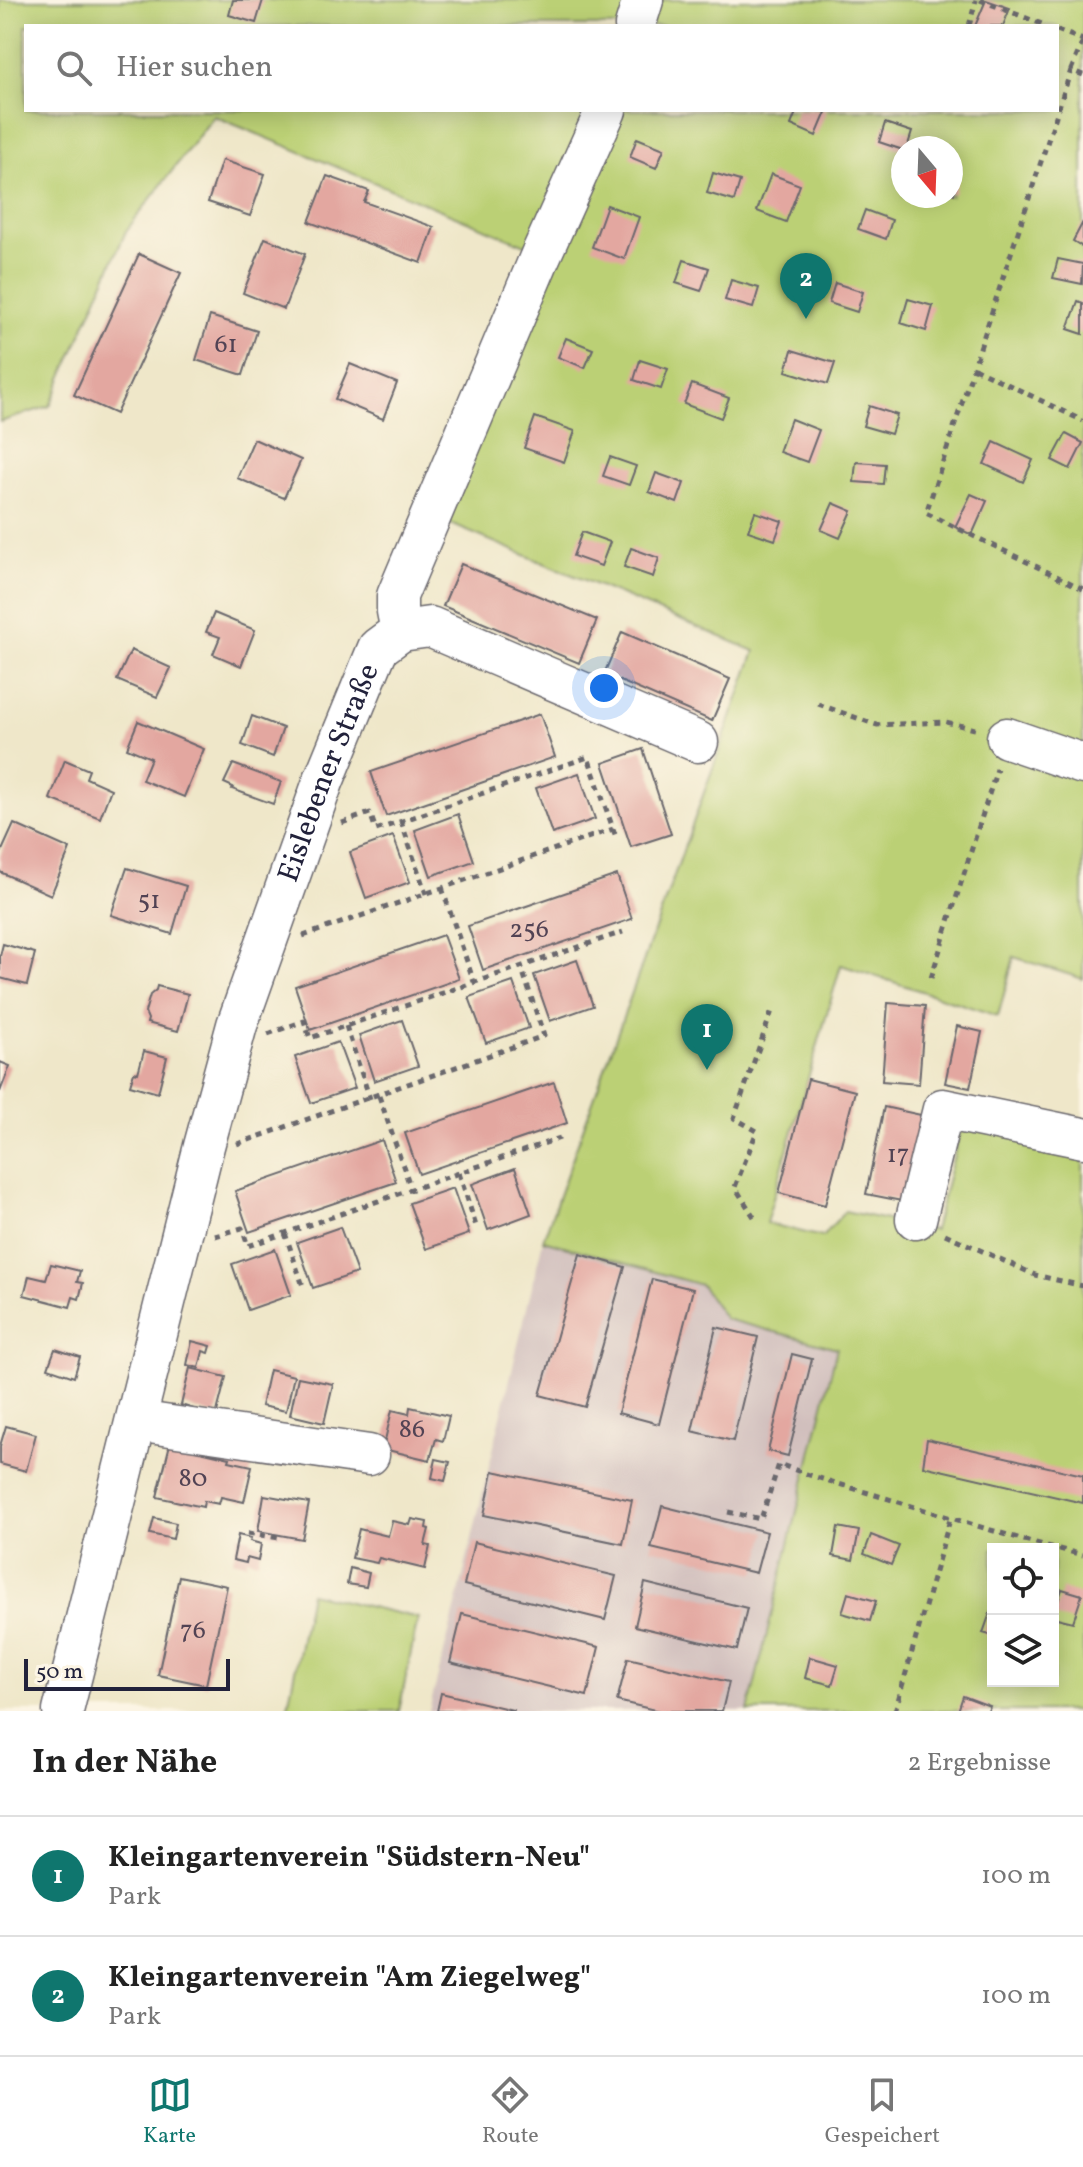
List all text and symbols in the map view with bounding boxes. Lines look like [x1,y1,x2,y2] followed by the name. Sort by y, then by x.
[24,24,1059,112] search box
[52,46,96,90] icon: search
[116,47,273,89] text: Hier suchen
[891,136,963,208] north arrow
[780,253,832,319] pin: 2
[214,327,238,363] house number: 61
[268,657,390,888] street label: Eislebener Straße
[584,668,624,708] your location
[138,883,160,919] house number: 51
[509,912,549,948] house number: 256
[681,1004,733,1070] pin: 1
[887,1137,909,1173] house number: 17
[399,1412,425,1448] house number: 86
[179,1461,207,1497] house number: 80
[987,1543,1059,1687] map controls
[987,1543,1059,1615] button: locate
[180,1613,206,1649] house number: 76
[987,1615,1059,1687] button: layers
[24,1655,230,1691] scale bar
[36,1657,83,1688] text: 50 m
[32,1740,217,1787] text: In der Nähe
[908,1745,1051,1781] text: 2 Ergebnisse
[108,1837,590,1879] text: Kleingartenverein "Südstern-Neu"
[53,1858,63,1894] text: 1
[981,1858,1051,1894] text: 100 m
[108,1879,161,1915] text: Park
[108,1957,591,1999] text: Kleingartenverein "Am Ziegelweg"
[51,1978,65,2014] text: 2
[981,1978,1051,2014] text: 100 m
[108,1999,161,2035] text: Park
[143,2073,196,2152] tab: Karte
[482,2073,539,2152] tab: Route
[825,2073,940,2152] tab: Gespeichert

